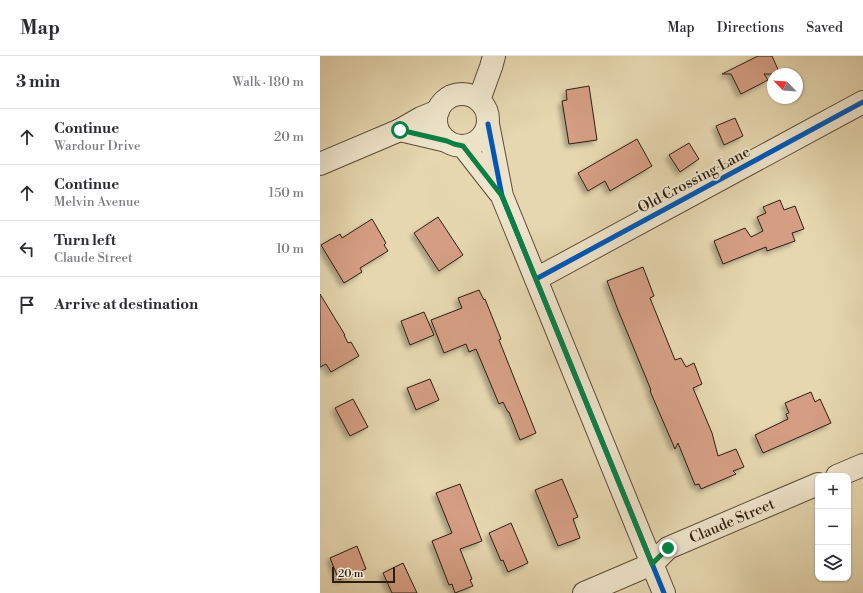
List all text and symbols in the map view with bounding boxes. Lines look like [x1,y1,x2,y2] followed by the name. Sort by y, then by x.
[20,16,60,40] text: Map
[667,19,695,37] text: Map
[717,19,784,37] text: Directions
[806,19,843,37] text: Saved
[767,68,803,104] north arrow
[16,71,60,93] text: 3 min
[232,74,304,90] text: Walk · 180 m
[54,119,119,138] text: Continue
[391,121,409,139] route start
[16,126,38,148] icon: ahead
[274,129,304,145] text: 20 m
[54,138,141,154] text: Wardour Drive
[634,142,754,218] street label: Old Crossing Lane
[54,175,119,194] text: Continue
[16,182,38,204] icon: ahead
[269,185,304,201] text: 150 m
[54,194,140,210] text: Melvin Avenue
[54,231,116,250] text: Turn left
[16,238,38,260] icon: left
[276,241,304,257] text: 10 m
[54,250,133,266] text: Claude Street
[16,294,38,316] icon: arrive
[54,295,198,314] text: Arrive at destination
[815,473,851,581] map controls
[815,473,851,509] button: +
[686,494,778,547] street label: Claude Street
[815,509,851,545] button: −
[659,539,677,557] route end
[815,545,851,581] button: layers
[332,565,395,584] scale bar
[338,567,363,581] text: 20 m

